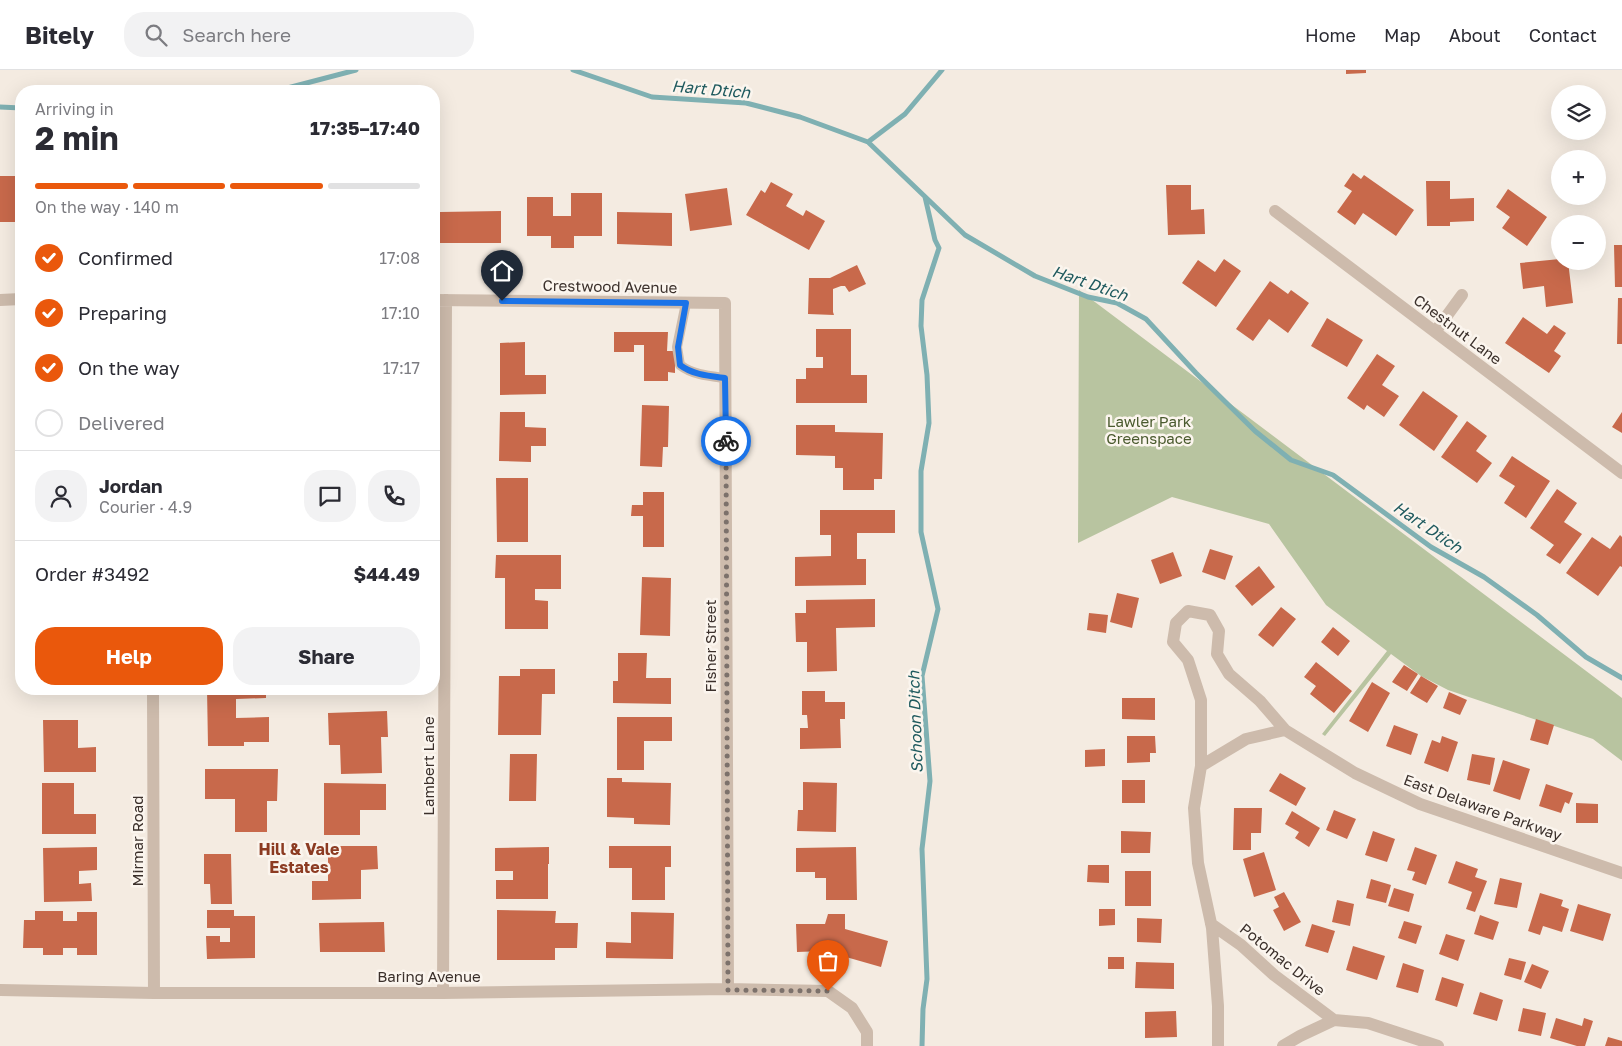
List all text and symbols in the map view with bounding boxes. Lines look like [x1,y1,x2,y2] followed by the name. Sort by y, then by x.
[124,12,474,57] search box
[25,20,94,49] text: Bitely
[142,21,170,49] icon: search
[182,23,291,46] text: Search here
[1305,24,1356,46] text: Home
[1384,24,1421,46] text: Map
[1449,24,1501,46] text: About
[1529,24,1597,46] text: Contact
[671,76,752,102] water label: Hart Dtich
[1551,85,1606,270] map controls
[1551,85,1606,140] button: layers
[35,99,114,119] text: Arriving in
[310,116,420,139] text: 17:35–17:40
[35,119,119,157] text: 2 min
[1551,150,1606,205] button: +
[35,197,179,217] text: On the way · 140 m
[1551,215,1606,270] button: −
[35,244,63,272] icon: check
[78,246,173,269] text: Confirmed
[379,248,420,268] text: 17:08
[481,250,523,301] pin
[488,257,516,285] icon: home
[1050,261,1132,306] water label: Hart Dtich
[543,276,678,296] street label: Crestwood Avenue
[1411,290,1506,368] street label: Chestnut Lane
[35,299,63,327] icon: check
[78,301,167,324] text: Preparing
[381,303,420,323] text: 17:10
[35,354,63,382] icon: check
[78,356,180,379] text: On the way
[383,358,420,378] text: 17:17
[78,411,165,434] text: Delivered
[1106,412,1192,447] park label: Lawler Park Greenspace
[701,416,751,466] courier
[712,427,740,455] icon: bike
[35,470,87,522] button: person
[304,470,356,522] button: chat
[368,470,420,522] button: phone
[99,474,163,497] text: Jordan
[99,497,192,517] text: Courier · 4.9
[1390,497,1467,558] water label: Hart Dtich
[35,562,149,585] text: Order #3492
[353,562,420,585] text: $44.49
[701,600,719,692] street label: Fisher Street
[35,627,223,685] button: Help
[233,627,420,685] button: Share
[903,669,927,773] water label: Schoon Ditch
[419,716,437,816] street label: Lambert Lane
[1401,770,1565,844] street label: East Delaware Parkway
[128,796,146,886] street label: Mirmar Road
[259,839,339,877] district label: Hill & Vale Estates
[1237,919,1330,999] street label: Potomac Drive
[807,940,849,991] pin
[814,947,842,975] icon: bag
[377,967,481,985] street label: Baring Avenue

